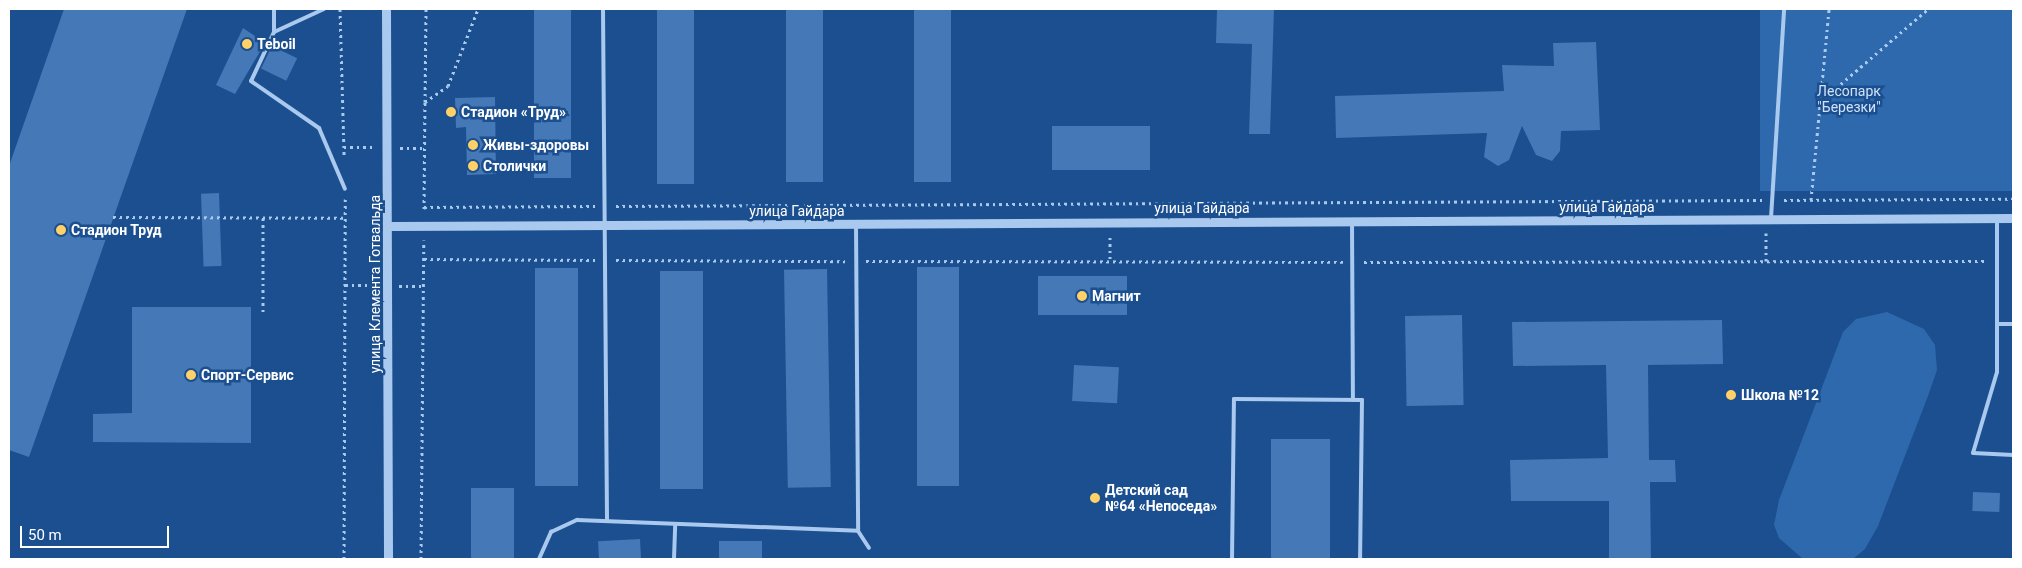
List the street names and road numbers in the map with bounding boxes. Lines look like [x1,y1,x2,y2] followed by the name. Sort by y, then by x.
[367,195,383,373] street label: улица Клемента Готвальда
[1559,199,1655,215] street label: улица Гайдара
[1154,200,1250,216] street label: улица Гайдара
[749,203,845,219] street label: улица Гайдара

